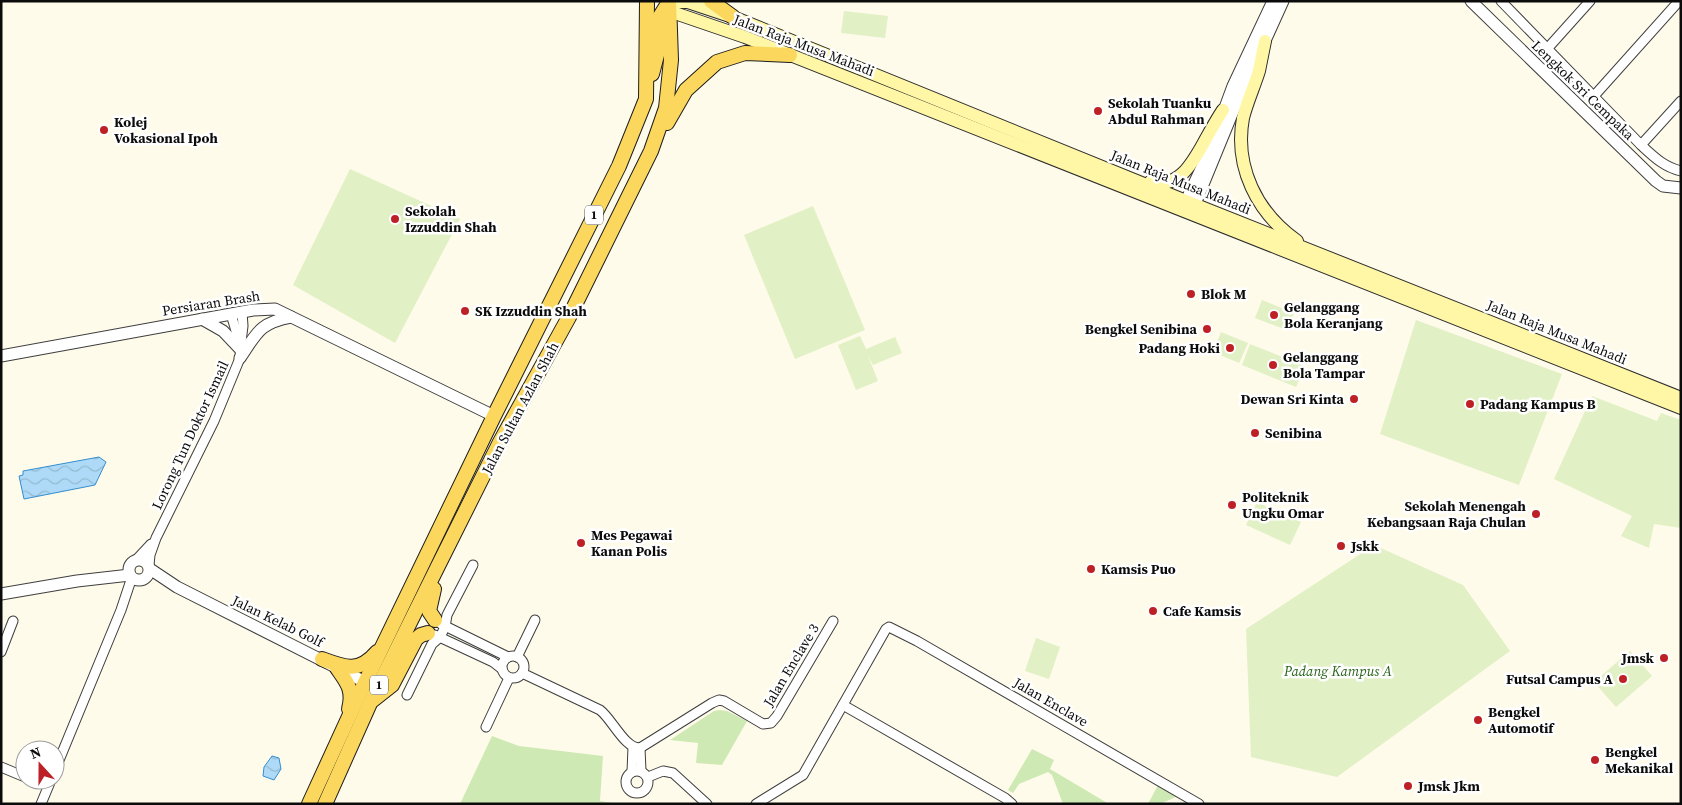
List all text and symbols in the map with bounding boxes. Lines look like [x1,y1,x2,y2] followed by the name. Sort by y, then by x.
[730,9,877,81] street label: Jalan Raja Musa Mahadi
[1527,36,1639,145] street label: Lengkok Sri Cempaka
[1108,93,1212,129] place label: Sekolah Tuanku Abdul Rahman
[1092,105,1104,117] marker: Sekolah Tuanku Abdul Rahman
[114,112,218,148] place label: Kolej Vokasional Ipoh
[98,124,110,136] marker: Kolej Vokasional Ipoh
[1107,144,1254,219] street label: Jalan Raja Musa Mahadi
[405,201,497,237] place label: Sekolah Izzuddin Shah
[585,206,603,224] road number: 1
[389,213,401,225] marker: Sekolah Izzuddin Shah
[1201,284,1247,304] place label: Blok M
[161,285,261,321] street label: Persiaran Brash
[1185,288,1197,300] marker: Blok M
[1483,294,1630,369] street label: Jalan Raja Musa Mahadi
[1284,297,1383,333] place label: Gelanggang Bola Keranjang
[475,301,587,321] place label: SK Izzuddin Shah
[459,305,471,317] marker: SK Izzuddin Shah
[1268,309,1280,321] marker: Gelanggang Bola Keranjang
[1085,319,1198,339] place label: Bengkel Senibina
[1201,323,1213,335] marker: Bengkel Senibina
[476,338,563,478] street label: Jalan Sultan Azlan Shah
[1138,338,1221,358] place label: Padang Hoki
[1224,342,1236,354] marker: Padang Hoki
[1283,347,1366,383] place label: Gelanggang Bola Tampar
[147,357,233,513] street label: Lorong Tun Doktor Ismail
[1267,359,1279,371] marker: Gelanggang Bola Tampar
[1240,389,1345,409] place label: Dewan Sri Kinta
[1348,393,1360,405] marker: Dewan Sri Kinta
[1480,394,1596,414] place label: Padang Kampus B
[1464,398,1476,410] marker: Padang Kampus B
[1265,423,1322,443] place label: Senibina
[1249,427,1261,439] marker: Senibina
[1242,487,1325,523] place label: Politeknik Ungku Omar
[1367,496,1526,532] place label: Sekolah Menengah Kebangsaan Raja Chulan
[1226,499,1238,511] marker: Politeknik Ungku Omar
[1530,508,1542,520] marker: Sekolah Menengah Kebangsaan Raja Chulan
[591,525,673,561] place label: Mes Pegawai Kanan Polis
[1350,536,1380,556] place label: Jskk
[575,537,587,549] marker: Mes Pegawai Kanan Polis
[1335,540,1347,552] marker: Jskk
[1101,559,1176,579] place label: Kamsis Puo
[1085,563,1097,575] marker: Kamsis Puo
[228,590,328,652] street label: Jalan Kelab Golf
[1163,601,1242,621] place label: Cafe Kamsis
[1147,605,1159,617] marker: Cafe Kamsis
[758,620,824,711] street label: Jalan Enclave 3
[1621,648,1655,668] place label: Jmsk
[1658,652,1670,664] marker: Jmsk
[1283,661,1392,681] park label: Padang Kampus A
[1506,669,1614,689] place label: Futsal Campus A
[1009,672,1092,731] street label: Jalan Enclave
[1617,673,1629,685] marker: Futsal Campus A
[370,676,388,694] road number: 1
[1488,702,1555,738] place label: Bengkel Automotif
[1472,714,1484,726] marker: Bengkel Automotif
[15,740,65,790] north arrow
[27,742,44,764] text: N
[1605,742,1674,778] place label: Bengkel Mekanikal
[1589,754,1601,766] marker: Bengkel Mekanikal
[1417,776,1480,796] place label: Jmsk Jkm
[1402,780,1414,792] marker: Jmsk Jkm

